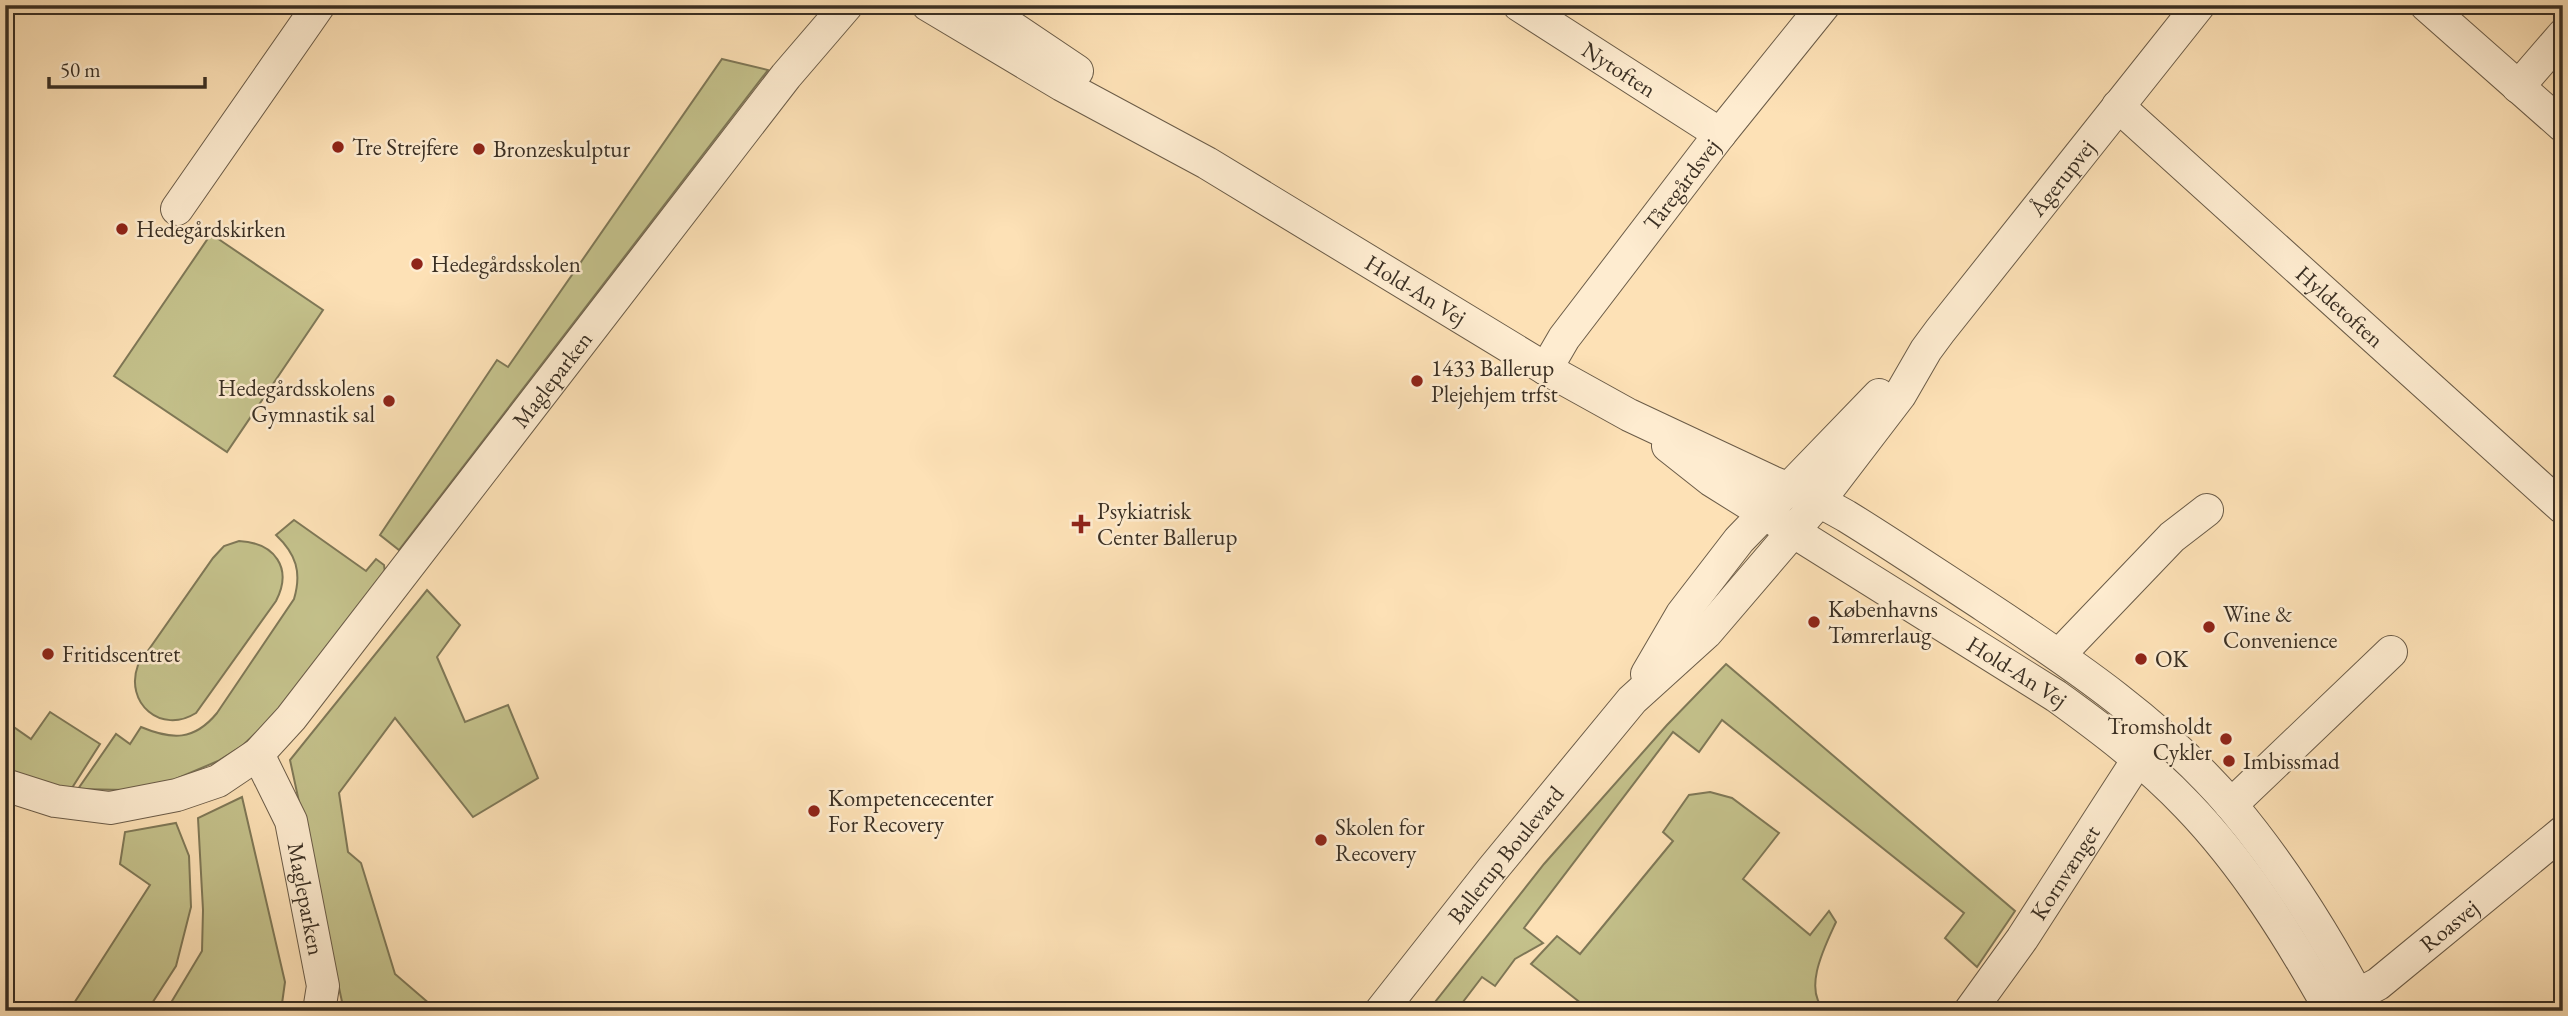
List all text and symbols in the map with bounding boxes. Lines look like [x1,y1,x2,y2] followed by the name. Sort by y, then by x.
[1576,34,1662,104] street label: Nytoften
[49,46,205,90] scale bar
[60,56,101,83] text: 50 m
[352,132,459,162] place label: Tre Strejfere
[1636,132,1726,237] street label: Tåregårdsvej
[2021,133,2102,223] street label: Ågerupvej
[493,134,630,164] place label: Bronzeskulptur
[330,139,346,155] marker: Tre Strejfere
[471,141,487,157] marker: Bronzeskulptur
[136,214,286,244] place label: Hedegårdskirken
[114,221,130,237] marker: Hedegårdskirken
[1360,248,1472,332] street label: Hold-An Vej
[431,249,581,279] place label: Hedegårdsskolen
[409,256,425,272] marker: Hedegårdsskolen
[2289,259,2390,354] street label: Hyldetoften
[505,325,599,434] street label: Magleparken
[1431,353,1559,409] place label: 1433 Ballerup Plejehjem trfst
[218,373,375,429] place label: Hedegårdsskolens Gymnastik sal
[1409,373,1425,389] marker: 1433 Ballerup Plejehjem trfst
[381,393,397,409] marker: Hedegårdsskolens Gymnastik sal
[1097,496,1237,552] place label: Psykiatrisk Center Ballerup
[1071,514,1091,534] marker: Psykiatrisk Center Ballerup
[1828,594,1938,650] place label: Københavns Tømrerlaug
[2223,599,2338,655] place label: Wine & Convenience
[1806,614,1822,630] marker: Københavns Tømrerlaug
[2201,619,2217,635] marker: Wine & Convenience
[1961,629,2073,714] street label: Hold-An Vej
[62,639,181,669] place label: Fritidscentret
[2155,644,2189,674] place label: OK
[40,646,56,662] marker: Fritidscentret
[2133,651,2149,667] marker: OK
[2107,711,2213,767] place label: Tromsholdt Cykler
[2218,731,2234,747] marker: Tromsholdt Cykler
[2243,746,2340,776] place label: Imbissmad
[2221,753,2237,769] marker: Imbissmad
[1441,779,1571,929] street label: Ballerup Boulevard
[828,783,994,839] place label: Kompetencecenter For Recovery
[806,803,822,819] marker: Kompetencecenter For Recovery
[1335,812,1425,868] place label: Skolen for Recovery
[2023,819,2107,926] street label: Kornvænget
[1313,832,1329,848] marker: Skolen for Recovery
[280,840,332,958] street label: Magleparken
[2413,892,2485,959] street label: Roasvej

